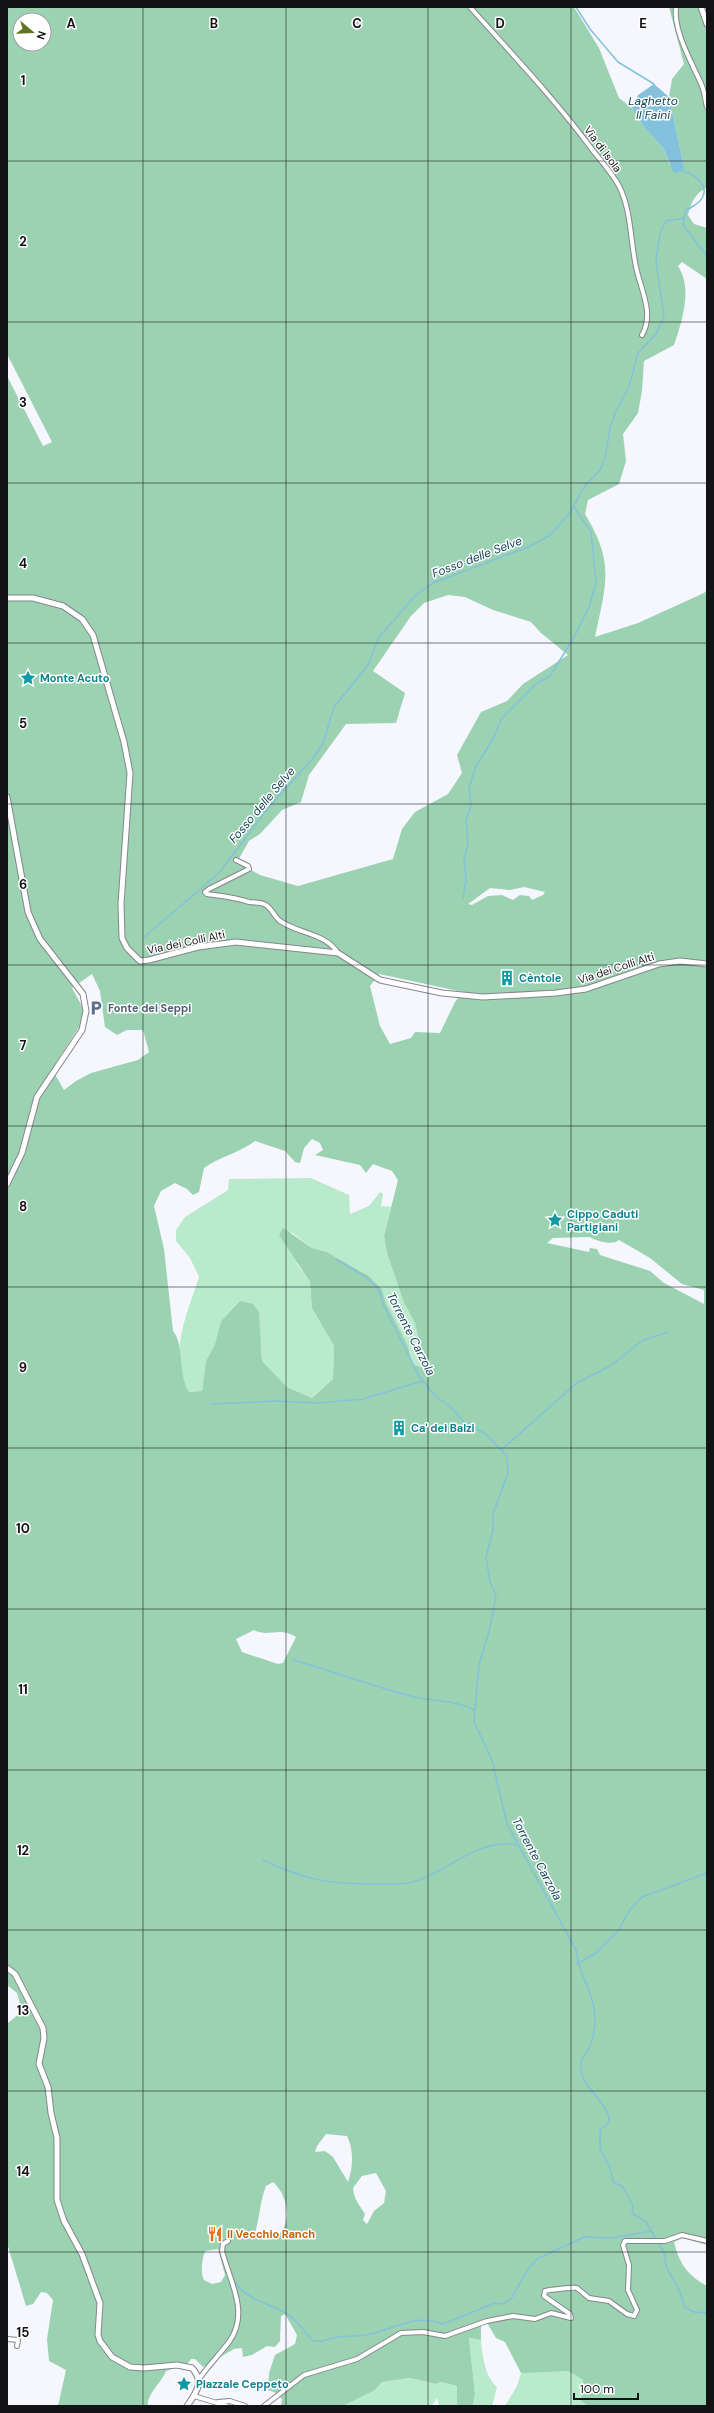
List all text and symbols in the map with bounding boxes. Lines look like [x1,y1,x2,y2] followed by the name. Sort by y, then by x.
[12,12,52,52] north arrow
[66,15,76,32] text: A
[210,15,218,32] text: B
[352,15,362,32] text: C
[495,15,505,32] text: D
[639,15,647,32] text: E
[34,29,49,41] text: N
[21,72,25,89] text: 1
[628,93,678,123] water label: Laghetto Il Faini
[581,123,625,175] street label: Via di Isola
[19,233,27,250] text: 2
[19,394,27,411] text: 3
[430,532,524,582] water label: Fosso delle Selve
[19,555,27,572] text: 4
[19,669,37,687] place icon: Monte Acuto
[40,671,110,685] place label: Monte Acuto
[19,715,27,732] text: 5
[225,763,299,847] water label: Fosso delle Selve
[19,876,27,893] text: 6
[146,927,226,957] street label: Via dei Colli Alti
[576,949,656,987] street label: Via dei Colli Alti
[498,969,516,987] building icon: Cèntole
[519,971,562,985] place label: Cèntole
[87,999,105,1017] parking icon: Fonte dei Seppi
[108,1001,191,1015] place label: Fonte dei Seppi
[20,1037,27,1054] text: 7
[19,1198,27,1215] text: 8
[567,1207,638,1234] place label: Cippo Caduti Partigiani
[546,1211,564,1229] place icon: Cippo Caduti Partigiani
[383,1289,439,1379] water label: Torrente Carzola
[19,1359,27,1376] text: 9
[390,1419,408,1437] building icon: Ca' dei Balzi
[411,1421,475,1435] place label: Ca' dei Balzi
[16,1520,30,1537] text: 10
[18,1681,28,1698] text: 11
[508,1815,566,1904] water label: Torrente Carzola
[17,1842,29,1859] text: 12
[17,2002,29,2019] text: 13
[16,2163,30,2180] text: 14
[206,2225,224,2243] restaurant icon: Il Vecchio Ranch
[227,2227,315,2241] place label: Il Vecchio Ranch
[17,2324,29,2341] text: 15
[175,2375,193,2393] place icon: Piazzale Ceppeto
[574,2375,638,2401] scale bar
[196,2377,289,2391] place label: Piazzale Ceppeto
[580,2381,614,2397] text: 100 m

